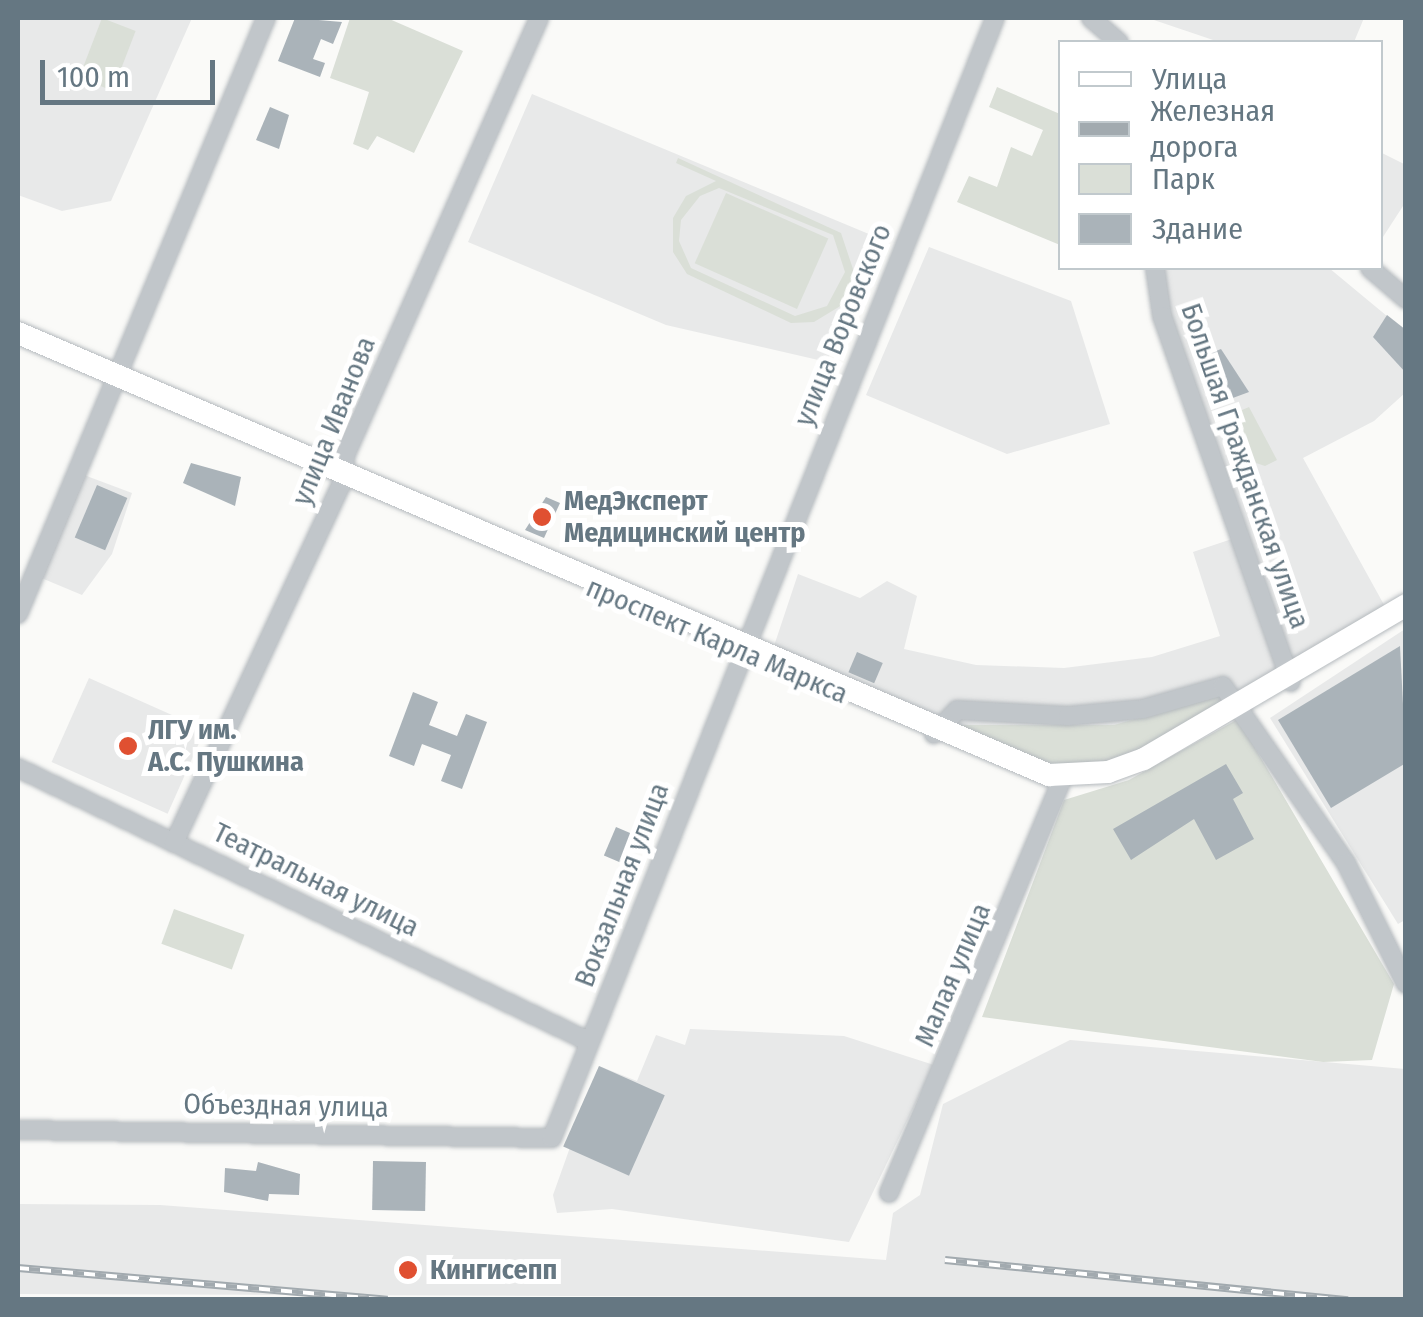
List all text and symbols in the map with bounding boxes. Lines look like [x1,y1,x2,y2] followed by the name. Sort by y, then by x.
[45,40,220,102] scale bar
[1058,40,1383,270] legend
[57,59,130,95] text: 100 m
[1152,61,1227,97] text: Улица
[1150,93,1275,165] text: Железная дорога
[1152,161,1215,197] text: Парк
[1152,211,1243,247] text: Здание
[787,219,899,431] street label: улица Воровского
[1173,299,1317,633] street label: Большая Гражданская улица
[285,332,383,510] street label: улица Иванова
[564,484,805,550] place label: МедЭксперт Медицинский центр
[529,504,555,530] marker: МедЭксперт Медицинский центр
[581,571,853,711] street label: проспект Карла Маркса
[148,713,304,779] place label: ЛГУ им. А.С. Пушкина
[117,735,139,757] marker: ЛГУ им. А.С. Пушкина
[568,778,676,992] street label: Вокзальная улица
[208,816,424,944] street label: Театральная улица
[908,898,998,1052] street label: Малая улица
[183,1087,389,1125] street label: Объездная улица
[430,1253,557,1287] place label: Кингисепп
[395,1257,421,1283] marker: Кингисепп

